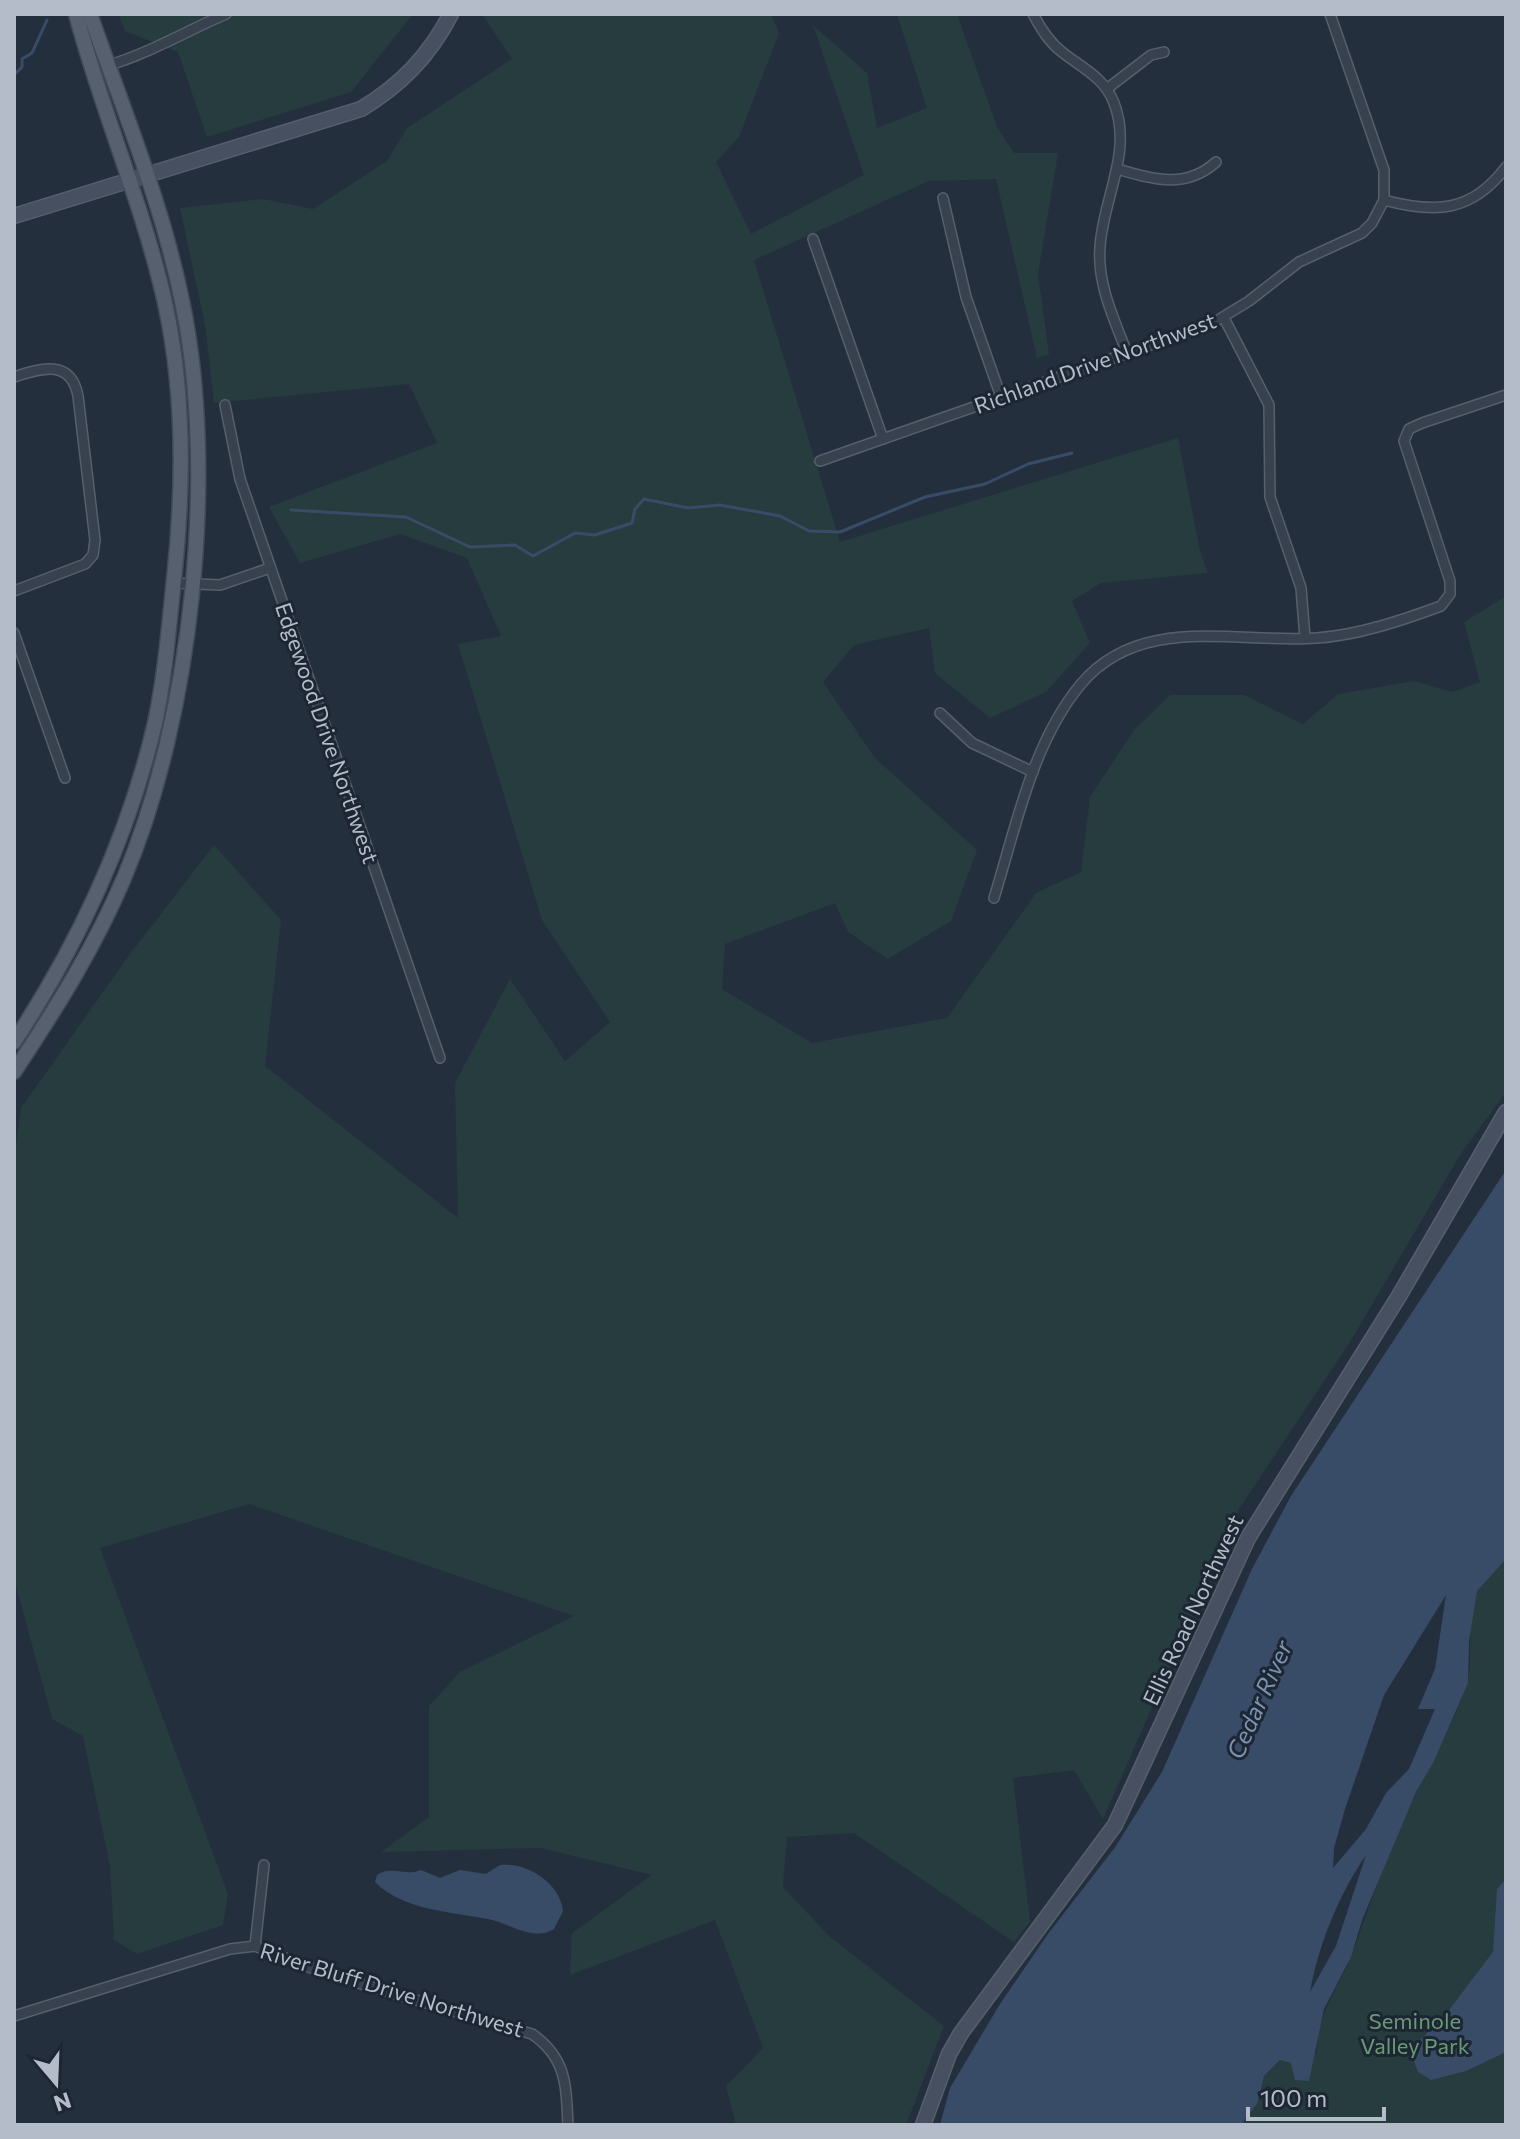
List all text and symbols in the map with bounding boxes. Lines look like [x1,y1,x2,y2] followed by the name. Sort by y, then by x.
[970,306,1220,419] street label: Richland Drive Northwest
[270,599,385,867] street label: Edgewood Drive Northwest
[1136,1510,1249,1709] street label: Ellis Road Northwest
[1220,1635,1298,1763] water label: Cedar River
[257,1937,527,2043] street label: River Bluff Drive Northwest
[1360,2007,1470,2059] park label: Seminole Valley Park
[16,2043,96,2123] north arrow
[1248,2071,1384,2121] scale bar
[1260,2083,1327,2112] text: 100 m
[50,2087,75,2118] text: N

